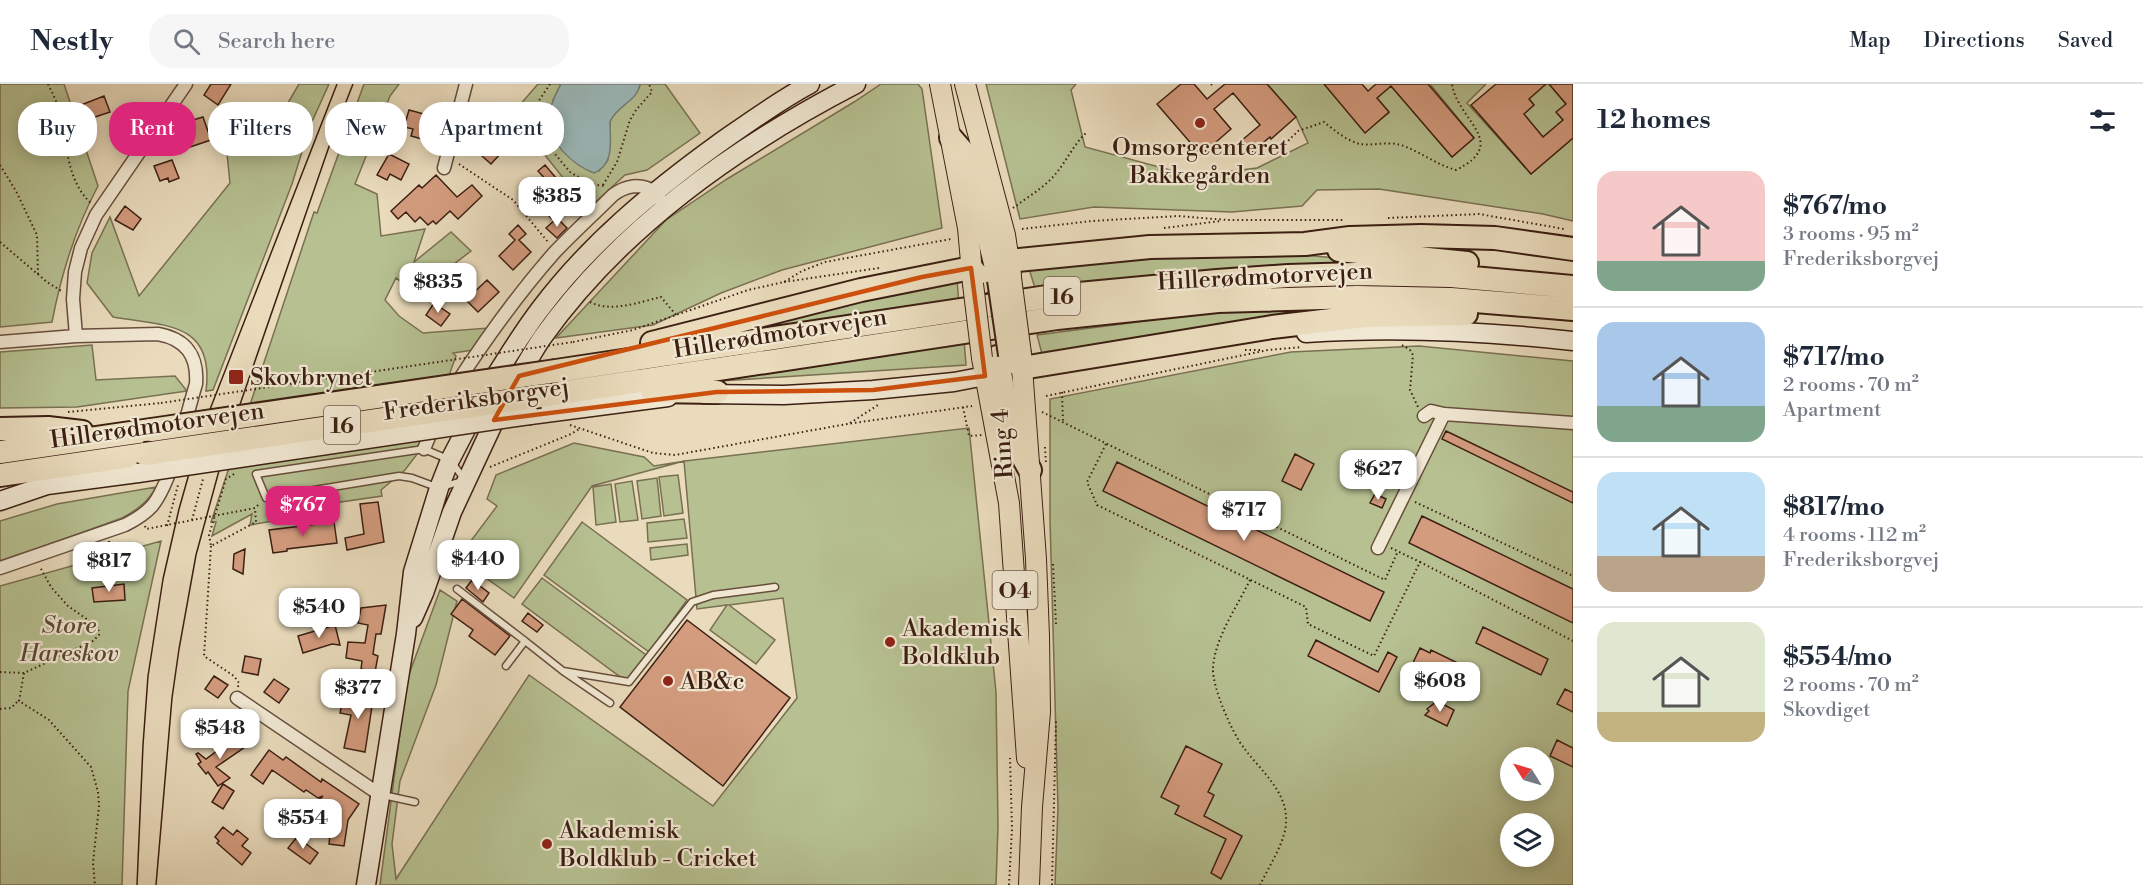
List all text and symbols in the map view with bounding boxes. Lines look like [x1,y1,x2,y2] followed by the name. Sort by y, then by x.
[149,14,569,68] search box
[30,24,113,59] text: Nestly
[170,25,203,58] icon: search
[218,28,335,55] text: Search here
[1849,28,1891,54] text: Map
[1924,28,2025,54] text: Directions
[2058,28,2113,54] text: Saved
[18,102,97,156] chip: Buy
[109,102,196,156] chip: Rent
[208,102,313,156] chip: Filters
[325,102,407,156] chip: New
[419,102,564,156] chip: Apartment
[1597,104,1711,136] text: 12 homes
[2086,104,2119,137] icon: filters
[1193,116,1207,130] marker: Omsorgcenteret Bakkegården
[1112,133,1289,191] place label: Omsorgcenteret Bakkegården
[521,177,593,228] pin: $385
[532,184,582,209] text: $385
[1783,190,1887,222] text: $767/mo
[1645,195,1717,267] icon: home
[1783,222,1919,247] text: 3 rooms · 95 m²
[1783,247,1939,272] text: Frederiksborgvej
[1156,256,1374,298] street label: Hillerødmotorvejen
[402,263,474,314] pin: $835
[413,270,463,295] text: $835
[1044,277,1080,315] road number: 16
[671,302,889,366] street label: Hillerødmotorvejen
[1783,341,1885,373] text: $717/mo
[1645,346,1717,418] icon: home
[250,363,373,393] place label: Skovbrynet
[227,368,245,386] marker: Skovbrynet
[381,372,571,428] street label: Frederiksborgvej
[1783,373,1919,398] text: 2 rooms · 70 m²
[48,396,266,456] street label: Hillerødmotorvejen
[1783,398,1881,423] text: Apartment
[324,406,360,444] road number: 16
[986,408,1020,480] street label: Ring 4
[1342,450,1414,501] pin: $627
[1354,457,1402,482] text: $627
[267,486,339,537] pin: $767
[1208,491,1280,542] pin: $717
[1783,491,1885,523] text: $817/mo
[280,493,326,518] text: $767
[1645,496,1717,568] icon: home
[1222,498,1266,523] text: $717
[1783,523,1926,548] text: 4 rooms · 112 m²
[442,540,514,591] pin: $440
[73,542,145,593] pin: $817
[451,547,505,572] text: $440
[1783,548,1939,573] text: Frederiksborgvej
[87,549,131,574] text: $817
[992,571,1038,609] road number: O4
[283,588,355,639] pin: $540
[293,595,345,620] text: $540
[18,611,119,669] park label: Store Hareskov
[901,614,1023,672] place label: Akademisk Boldklub
[883,635,897,649] marker: Akademisk Boldklub
[1783,641,1892,673] text: $554/mo
[1645,646,1717,718] icon: home
[1404,662,1476,713] pin: $608
[679,667,745,697] place label: AB&c
[322,669,394,720] pin: $377
[1414,669,1466,694] text: $608
[1783,673,1919,698] text: 2 rooms · 70 m²
[661,674,675,688] marker: AB&c
[335,676,381,701] text: $377
[1783,698,1870,723] text: Skovdiget
[184,709,256,760] pin: $548
[195,716,245,741] text: $548
[1500,747,1554,801] north arrow
[1500,747,1554,867] map controls
[267,799,339,850] pin: $554
[278,806,328,831] text: $554
[1500,813,1554,867] button: layers
[558,816,757,874] place label: Akademisk Boldklub - Cricket
[540,837,554,851] marker: Akademisk Boldklub - Cricket

